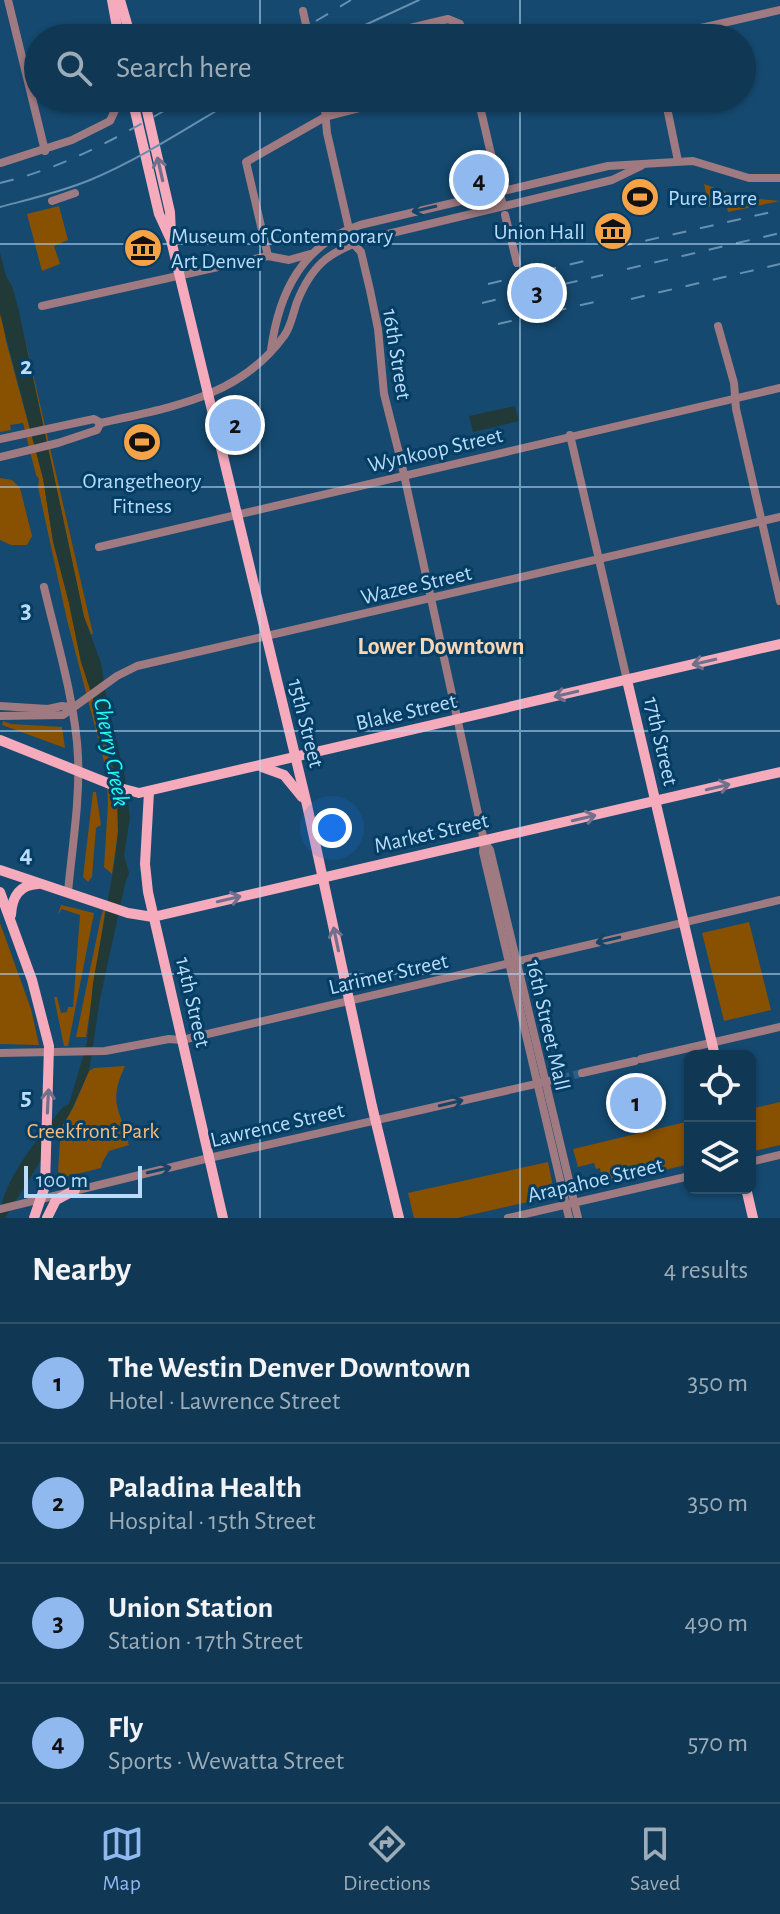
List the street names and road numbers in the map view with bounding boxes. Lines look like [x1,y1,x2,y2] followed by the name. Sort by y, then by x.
[379,307,415,401] street label: 16th Street
[366,424,505,476] street label: Wynkoop Street
[359,562,474,608] street label: Wazee Street
[284,677,328,770] street label: 15th Street
[354,690,459,734] street label: Blake Street
[640,695,682,788] street label: 17th Street
[372,809,490,857] street label: Market Street
[326,950,450,998] street label: Larimer Street
[172,955,214,1050] street label: 14th Street
[522,958,574,1093] street label: 16th Street Mall
[208,1099,346,1151] street label: Lawrence Street
[525,1154,665,1206] street label: Arapahoe Street

